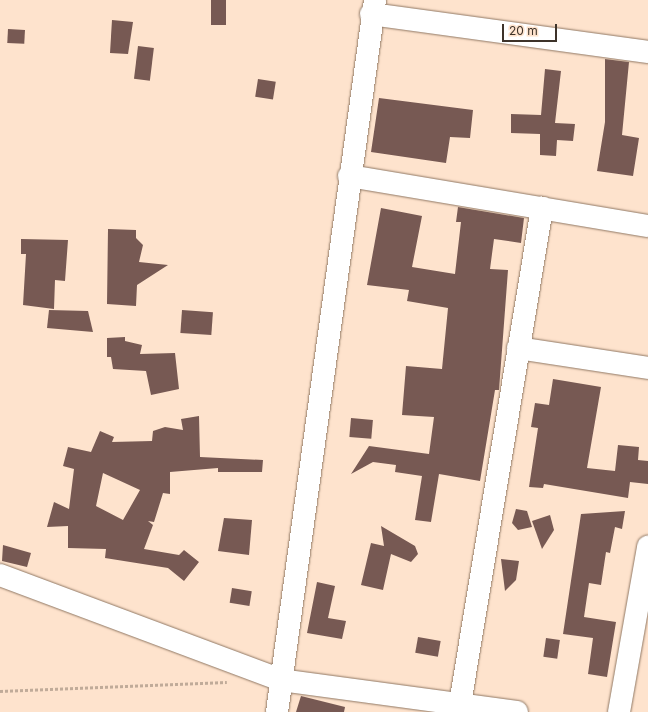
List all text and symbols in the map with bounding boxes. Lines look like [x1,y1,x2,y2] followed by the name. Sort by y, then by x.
[504,16,559,42] scale bar
[509,23,538,38] text: 20 m

